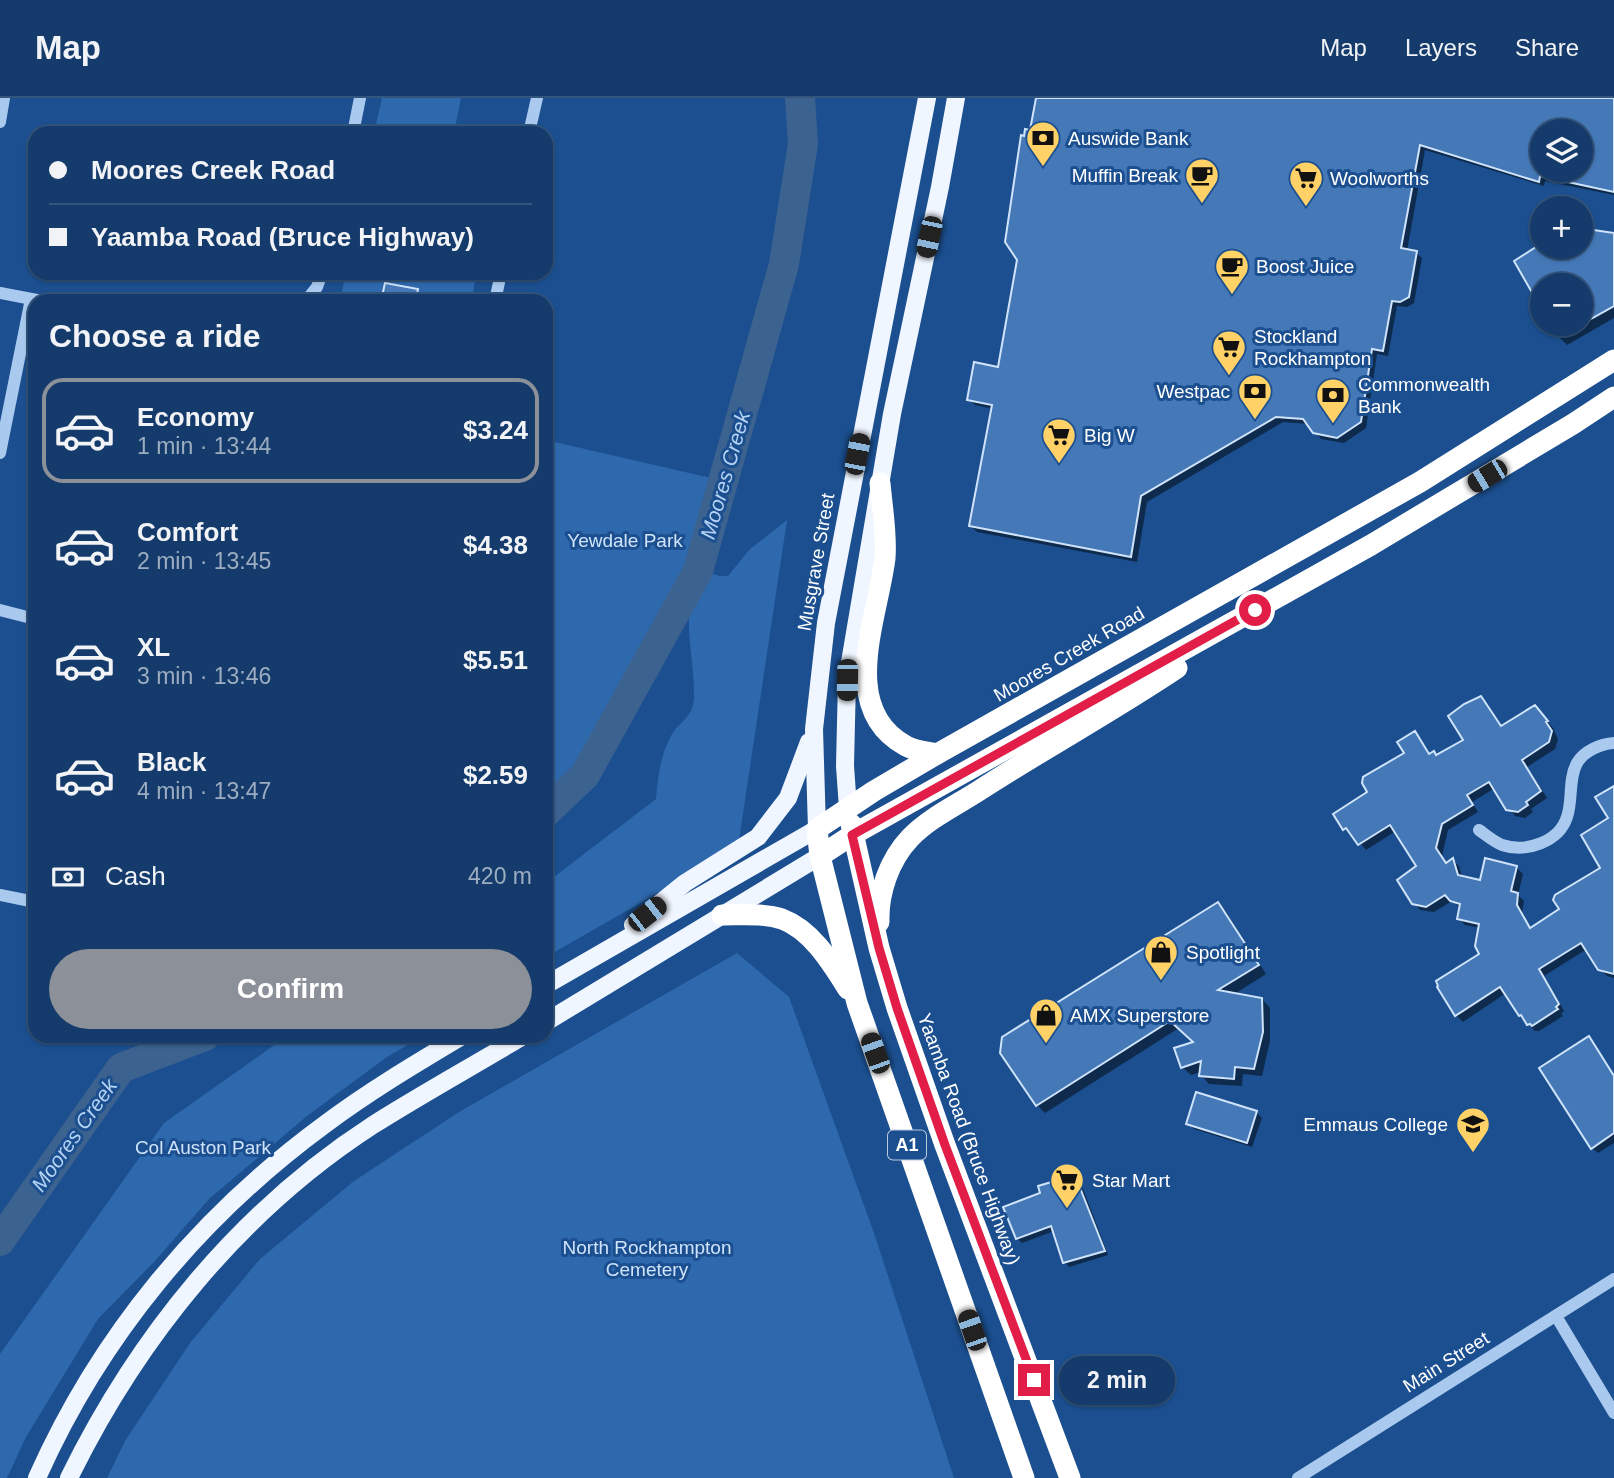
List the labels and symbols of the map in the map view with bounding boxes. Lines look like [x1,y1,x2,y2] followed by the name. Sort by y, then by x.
[1024,119,1062,168] bank icon: Auswide Bank
[1068,128,1189,149] place label: Auswide Bank
[1183,156,1221,205] cafe icon: Muffin Break
[1287,159,1325,208] supermarket icon: Woolworths
[1072,165,1178,186] place label: Muffin Break
[1330,168,1429,189] place label: Woolworths
[915,214,944,260] car
[1213,247,1251,296] cafe icon: Boost Juice
[1256,256,1354,277] place label: Boost Juice
[1254,326,1371,369] place label: Stockland Rockhampton
[1210,328,1248,377] supermarket icon: Stockland Rockhampton
[1236,372,1274,421] bank icon: Westpac
[1358,374,1490,417] place label: Commonwealth Bank
[1314,376,1352,425] bank icon: Commonwealth Bank
[1156,381,1230,402] place label: Westpac
[696,407,755,542] water label: Moores Creek
[1040,416,1078,465] supermarket icon: Big W
[1084,425,1135,446] place label: Big W
[843,431,872,477] car
[1464,456,1511,496] car
[794,491,839,632] street label: Musgrave Street
[567,530,683,551] park label: Yewdale Park
[1239,594,1271,626] route start
[990,602,1148,706] street label: Moores Creek Road
[837,659,858,701] car
[624,893,671,935] car
[1142,933,1180,982] shop icon: Spotlight
[1186,942,1261,963] place label: Spotlight
[1027,996,1065,1045] shop icon: AMX Superstore
[1070,1005,1209,1026] place label: AMX Superstore
[914,1011,1024,1267] street label: Yaamba Road (Bruce Highway)
[858,1030,893,1076] car
[27,1073,122,1196] water label: Moores Creek
[1454,1105,1492,1154] school or university icon: Emmaus College
[1303,1114,1448,1135] place label: Emmaus College
[888,1130,926,1160] road number: A1
[135,1137,272,1158] park label: Col Auston Park
[1048,1161,1086,1210] supermarket icon: Star Mart
[1092,1170,1171,1191] place label: Star Mart
[563,1237,731,1280] park label: North Rockhampton Cemetery
[956,1307,989,1353] car
[1399,1327,1493,1397] street label: Main Street
[1058,1356,1174,1404] callout: 2 min
[1018,1364,1050,1396] route end

